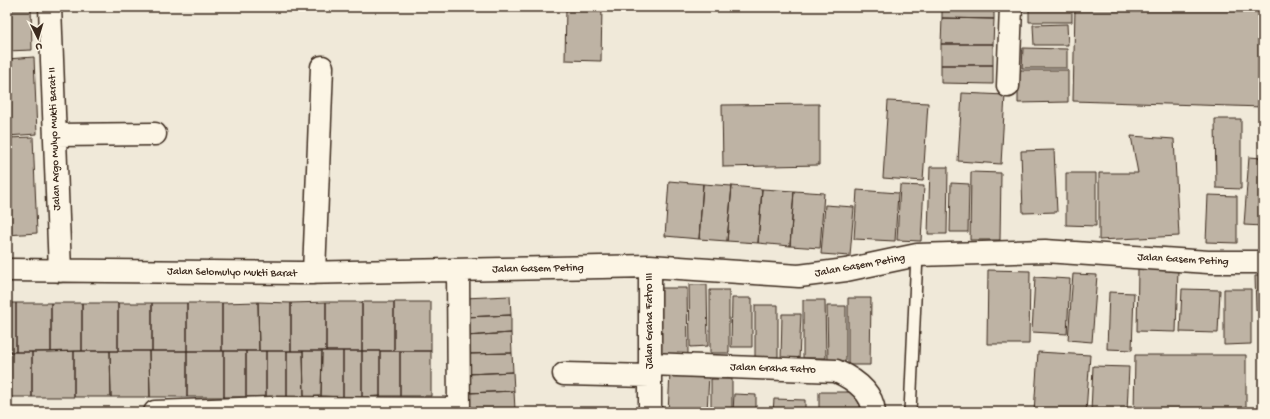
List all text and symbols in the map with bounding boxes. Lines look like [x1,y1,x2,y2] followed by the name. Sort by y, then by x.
[18,18,58,58] north arrow
[34,40,42,52] text: U
[46,67,64,211] street label: Jalan Argo Mulyo Mukti Barat II
[814,252,906,280] street label: Jalan Gasem Peting
[1137,252,1229,268] street label: Jalan Gasem Peting
[492,262,584,276] street label: Jalan Gasem Peting
[167,266,298,280] street label: Jalan Selomulyo Mukti Barat
[644,273,656,369] street label: Jalan Graha Fatro III
[730,362,816,377] street label: Jalan Graha Fatro

